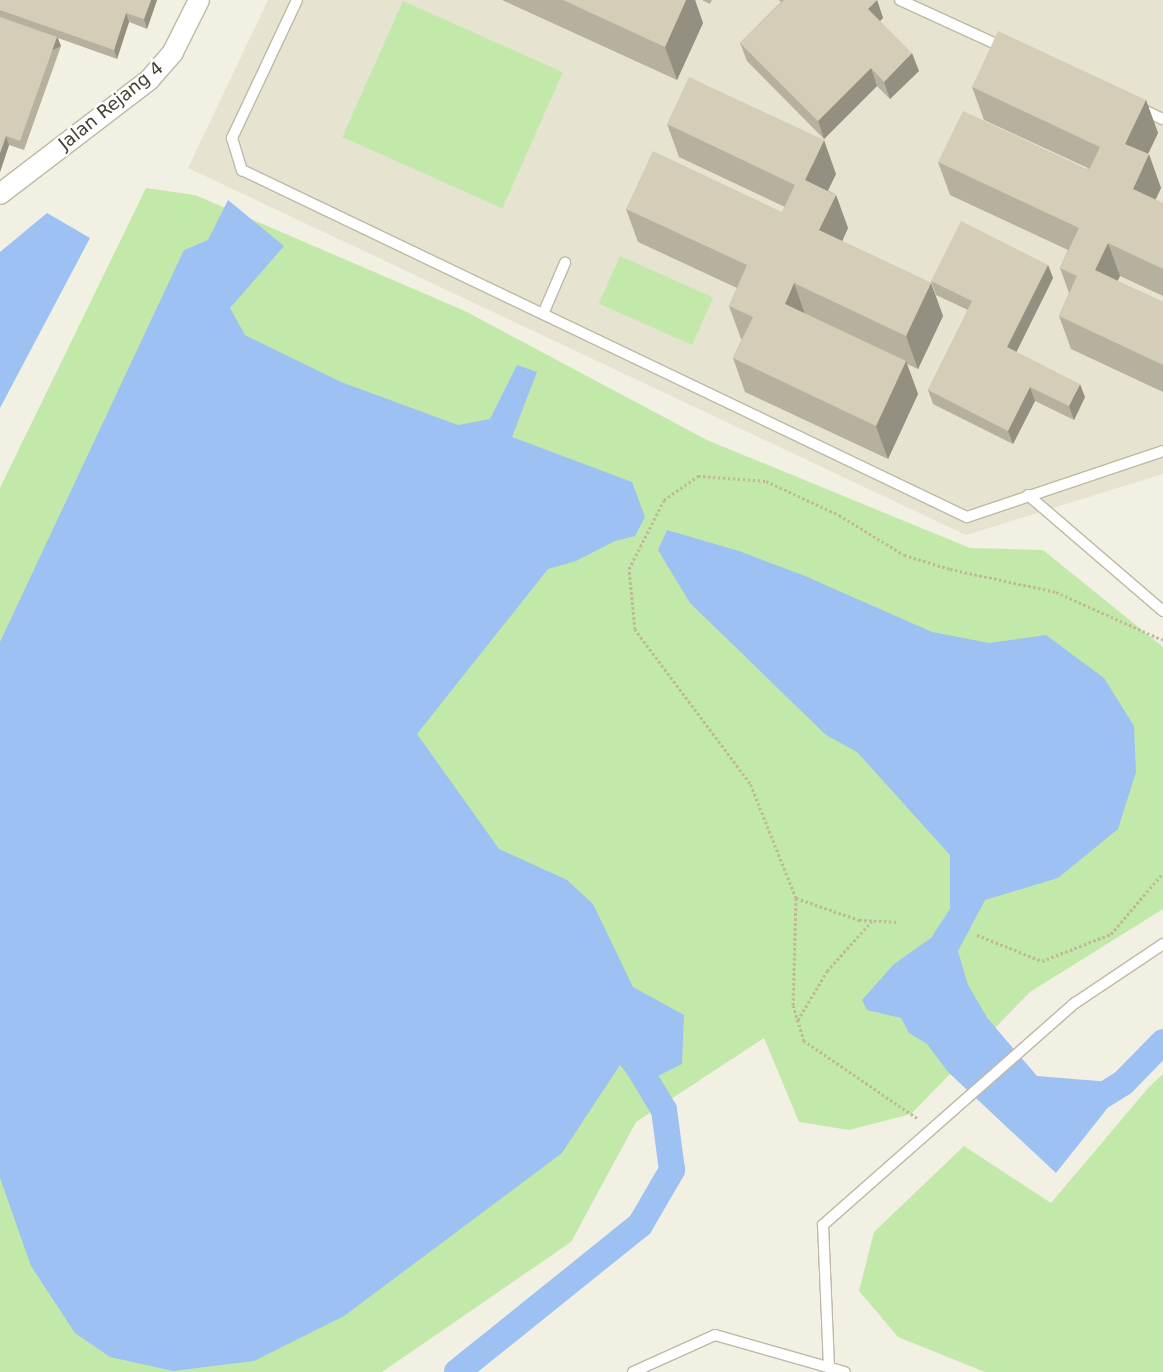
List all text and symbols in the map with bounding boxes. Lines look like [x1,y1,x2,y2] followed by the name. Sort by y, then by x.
[54,57,168,155] street label: Jalan Rejang 4

